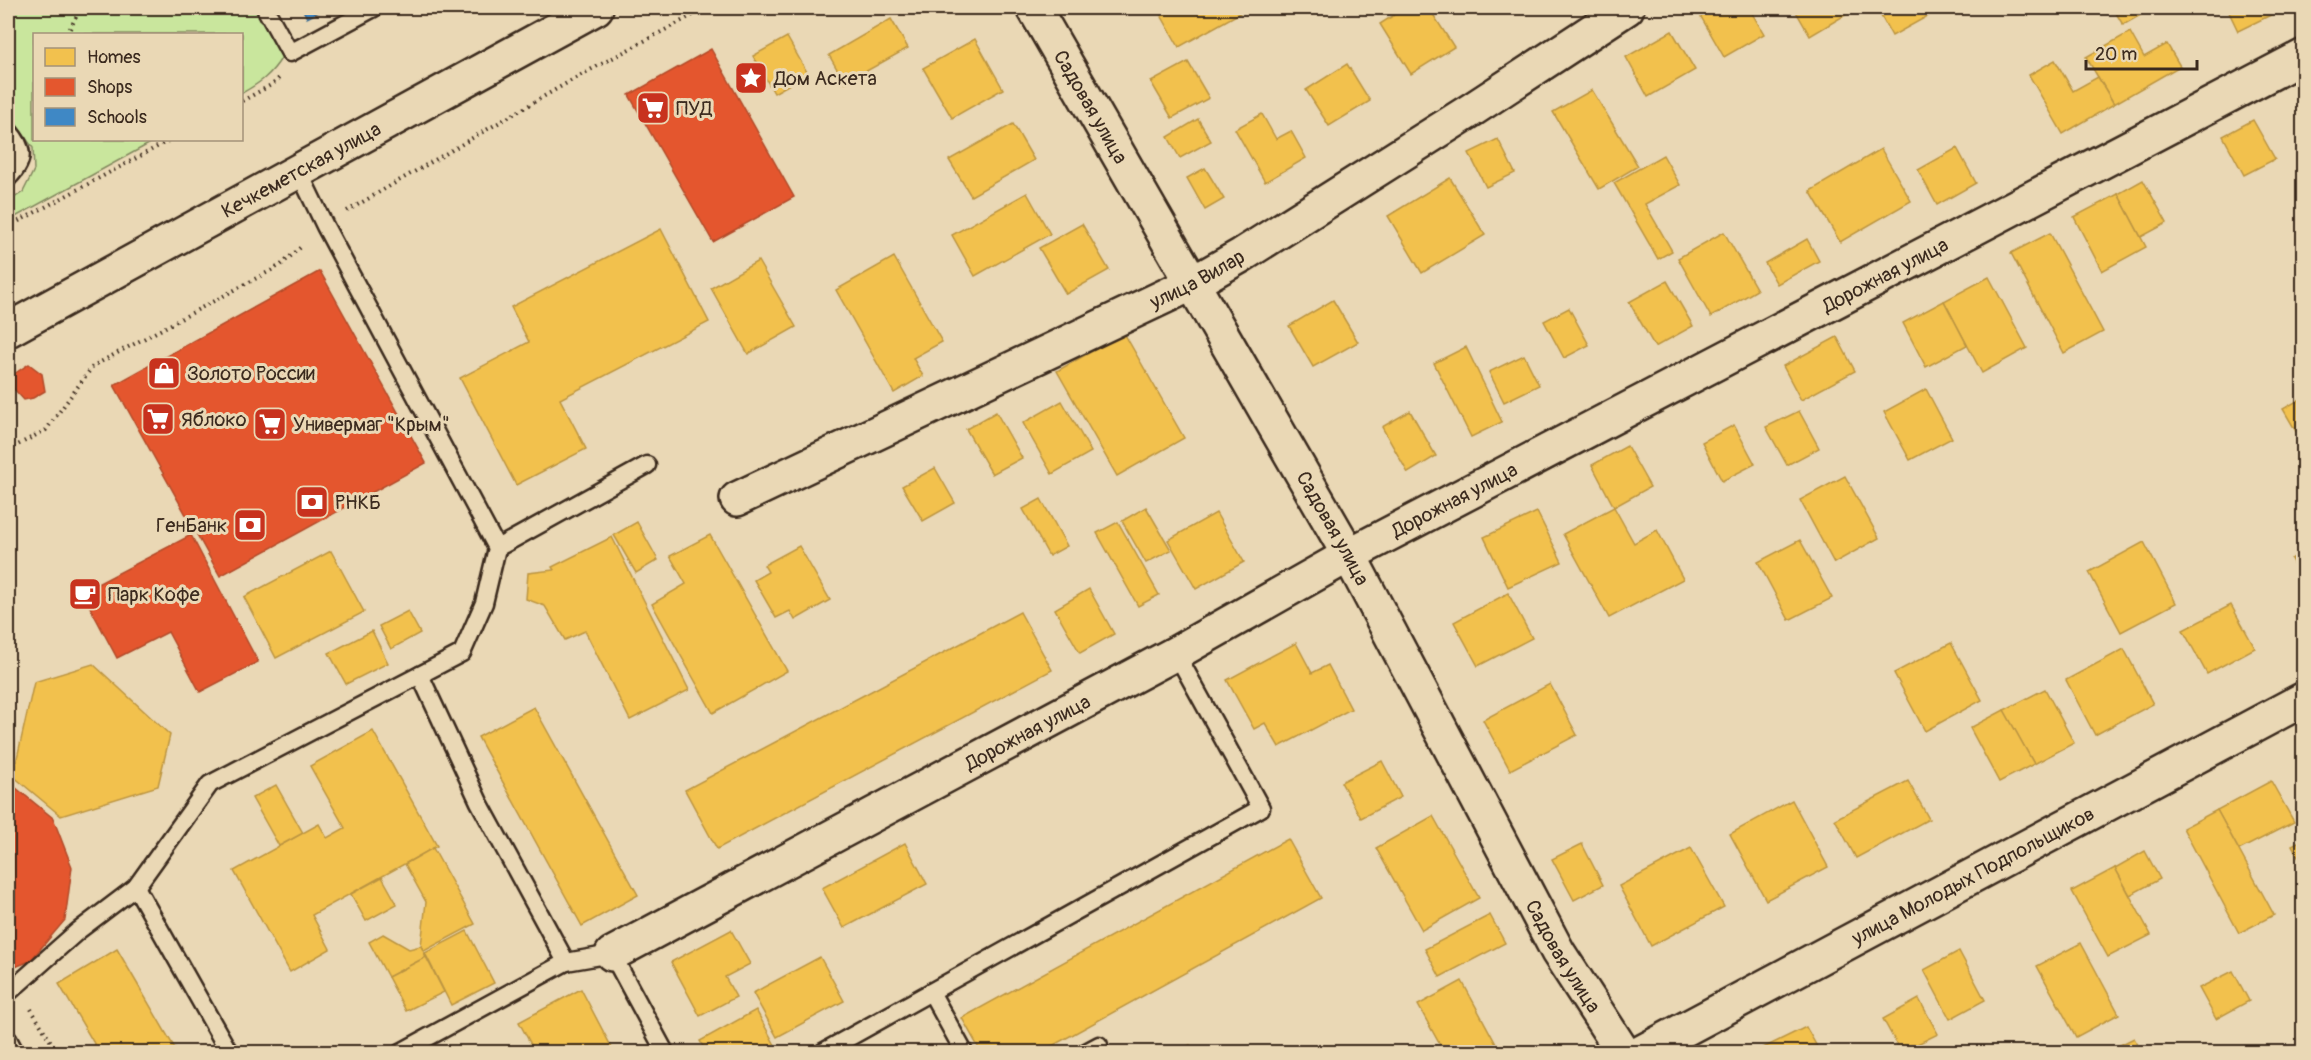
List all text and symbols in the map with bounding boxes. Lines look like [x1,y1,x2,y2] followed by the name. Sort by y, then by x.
[33,33,243,141] legend
[2086,33,2197,71] scale bar
[2095,43,2137,66] text: 20 m
[1048,45,1133,168] street label: Садовая улица
[87,46,140,69] text: Homes
[733,60,769,96] place icon: Дом Аскета
[773,66,877,91] place label: Дом Аскета
[87,76,132,99] text: Shops
[635,90,671,126] supermarket icon: ПУД
[676,96,713,121] place label: ПУД
[87,106,147,129] text: Schools
[217,116,385,223] street label: Кечкеметская улица
[1817,232,1952,319] street label: Дорожная улица
[1145,244,1249,315] street label: улица Вилар
[146,355,182,391] shop icon: Золото России
[187,361,315,386] place label: Золото России
[140,401,176,437] supermarket icon: Яблоко
[252,406,288,442] supermarket icon: Универмаг "Крым"
[181,407,247,432] place label: Яблоко
[293,412,450,437] place label: Универмаг "Крым"
[1386,457,1522,544] street label: Дорожная улица
[1291,467,1375,589] street label: Садовая улица
[294,484,330,520] bank icon: РНКБ
[335,490,381,515] place label: РНКБ
[232,507,268,543] bank icon: ГенБанк
[156,513,227,538] place label: ГенБанк
[67,576,103,612] cafe icon: Парк Кофе
[108,582,200,607] place label: Парк Кофе
[960,689,1095,776] street label: Дорожная улица
[1846,801,2098,951] street label: улица Молодых Подпольщиков
[1520,895,1606,1017] street label: Садовая улица

